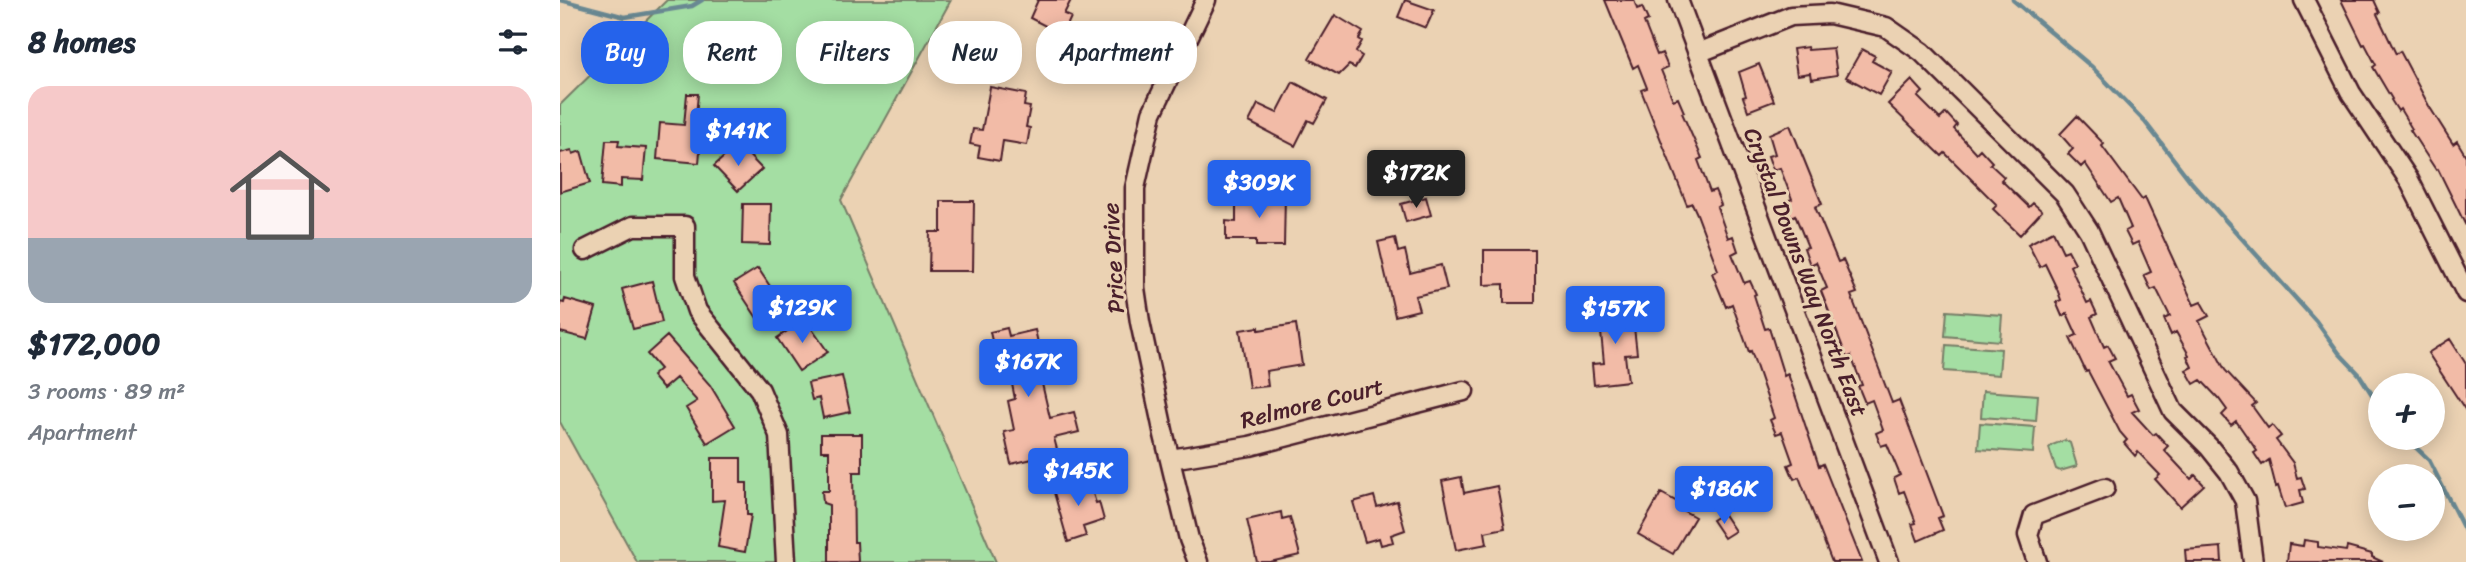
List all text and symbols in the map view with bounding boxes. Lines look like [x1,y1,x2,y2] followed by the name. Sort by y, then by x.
[28,15,136,69] text: 8 homes
[581,21,669,84] chip: Buy
[683,21,782,84] chip: Rent
[796,21,914,84] chip: Filters
[928,21,1022,84] chip: New
[1036,21,1197,84] chip: Apartment
[494,23,532,61] icon: filters
[689,108,787,168] pin: $141K
[706,110,770,151] text: $141K
[1731,121,1880,423] street label: Crystal Downs Way North East
[217,132,343,258] icon: home
[1367,150,1465,210] pin: $172K
[1383,152,1449,193] text: $172K
[1210,160,1308,220] pin: $309K
[1224,162,1294,203] text: $309K
[1090,201,1137,315] street label: Price Drive
[753,286,851,345] pin: $129K
[1566,286,1664,346] pin: $157K
[769,287,835,328] text: $129K
[1582,288,1648,329] text: $157K
[28,317,160,371] text: $172,000
[979,340,1077,399] pin: $167K
[995,341,1061,382] text: $167K
[1236,366,1388,441] street label: Relmore Court
[28,371,185,412] text: 3 rooms · 89 m²
[2368,373,2445,541] map controls
[2368,373,2445,450] button: +
[28,412,137,453] text: Apartment
[1029,448,1127,508] pin: $145K
[1044,450,1112,491] text: $145K
[2368,464,2445,541] button: −
[1675,466,1773,526] pin: $186K
[1691,468,1757,509] text: $186K

